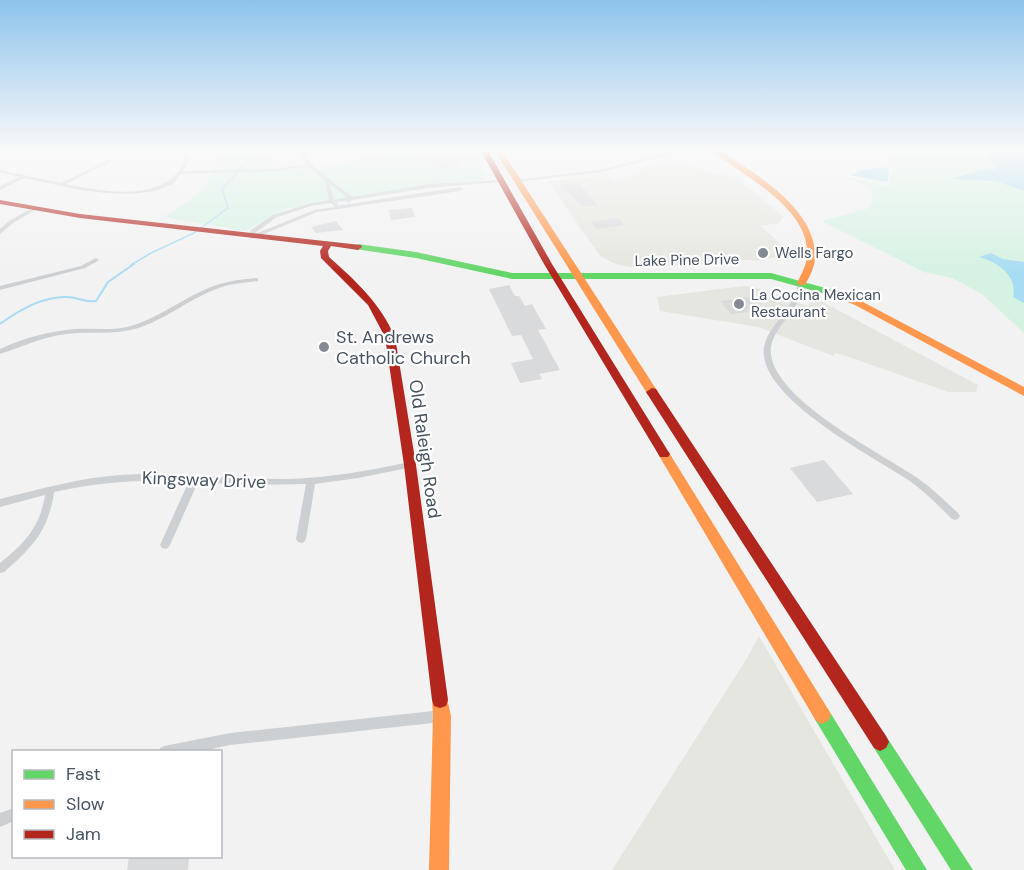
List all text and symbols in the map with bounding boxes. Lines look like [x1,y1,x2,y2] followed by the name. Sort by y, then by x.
[775,243,854,263] place label: Wells Fargo
[756,246,770,260] marker: Wells Fargo
[635,249,739,271] street label: Lake Pine Drive
[751,285,881,322] place label: La Cocina Mexican Restaurant
[732,297,746,311] marker: La Cocina Mexican Restaurant
[336,325,470,370] place label: St. Andrews Catholic Church
[317,340,331,354] marker: St. Andrews Catholic Church
[403,378,447,520] street label: Old Raleigh Road
[141,466,267,494] street label: Kingsway Drive
[12,750,222,858] legend
[66,762,101,786] text: Fast
[66,792,105,816] text: Slow
[66,822,101,846] text: Jam

